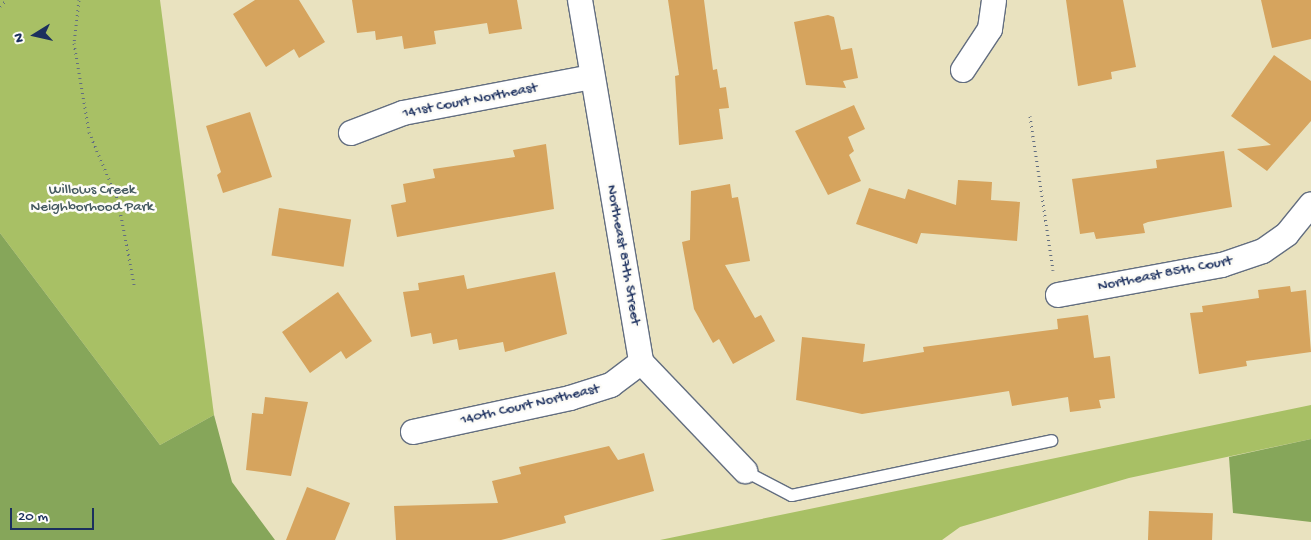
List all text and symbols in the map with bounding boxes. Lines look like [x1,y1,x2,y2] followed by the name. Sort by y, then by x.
[10,10,60,60] north arrow
[11,32,29,44] text: N
[401,79,539,123] street label: 141st Court Northeast
[31,181,153,216] park label: Willows Creek Neighborhood Park
[602,183,644,327] street label: Northeast 87th Street
[1096,252,1234,296] street label: Northeast 85th Court
[459,380,601,430] street label: 140th Court Northeast
[12,498,96,530] scale bar
[18,508,48,526] text: 20 m

